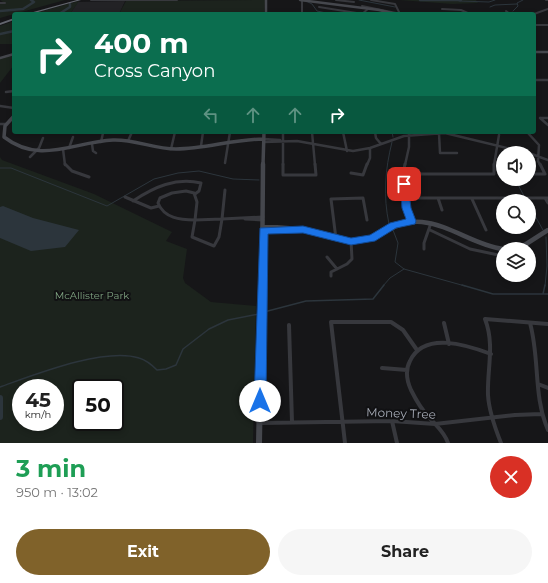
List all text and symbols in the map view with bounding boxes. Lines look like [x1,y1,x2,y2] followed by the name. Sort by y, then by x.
[94,26,189,60] text: 400 m
[28,28,80,80] icon: right
[94,60,215,82] text: Cross Canyon
[200,104,222,126] icon: left
[242,104,264,126] icon: ahead
[284,104,306,126] icon: ahead
[326,104,348,126] icon: right
[496,146,536,282] map controls
[496,146,536,186] button: sound
[387,167,421,201] pin
[393,173,415,195] icon: arrive
[496,194,536,234] button: search
[496,242,536,282] button: layers
[55,289,129,302] park label: McAllister Park
[72,379,124,431] speed limit sign: 50
[239,380,281,422] position arrow
[25,388,51,412] text: 45
[366,404,436,422] street label: Money Tree
[25,408,51,421] text: km/h
[16,454,86,483] text: 3 min
[490,456,532,498] button: close
[16,484,98,500] text: 950 m · 13:02
[16,529,270,575] button: Exit
[278,529,532,575] button: Share

